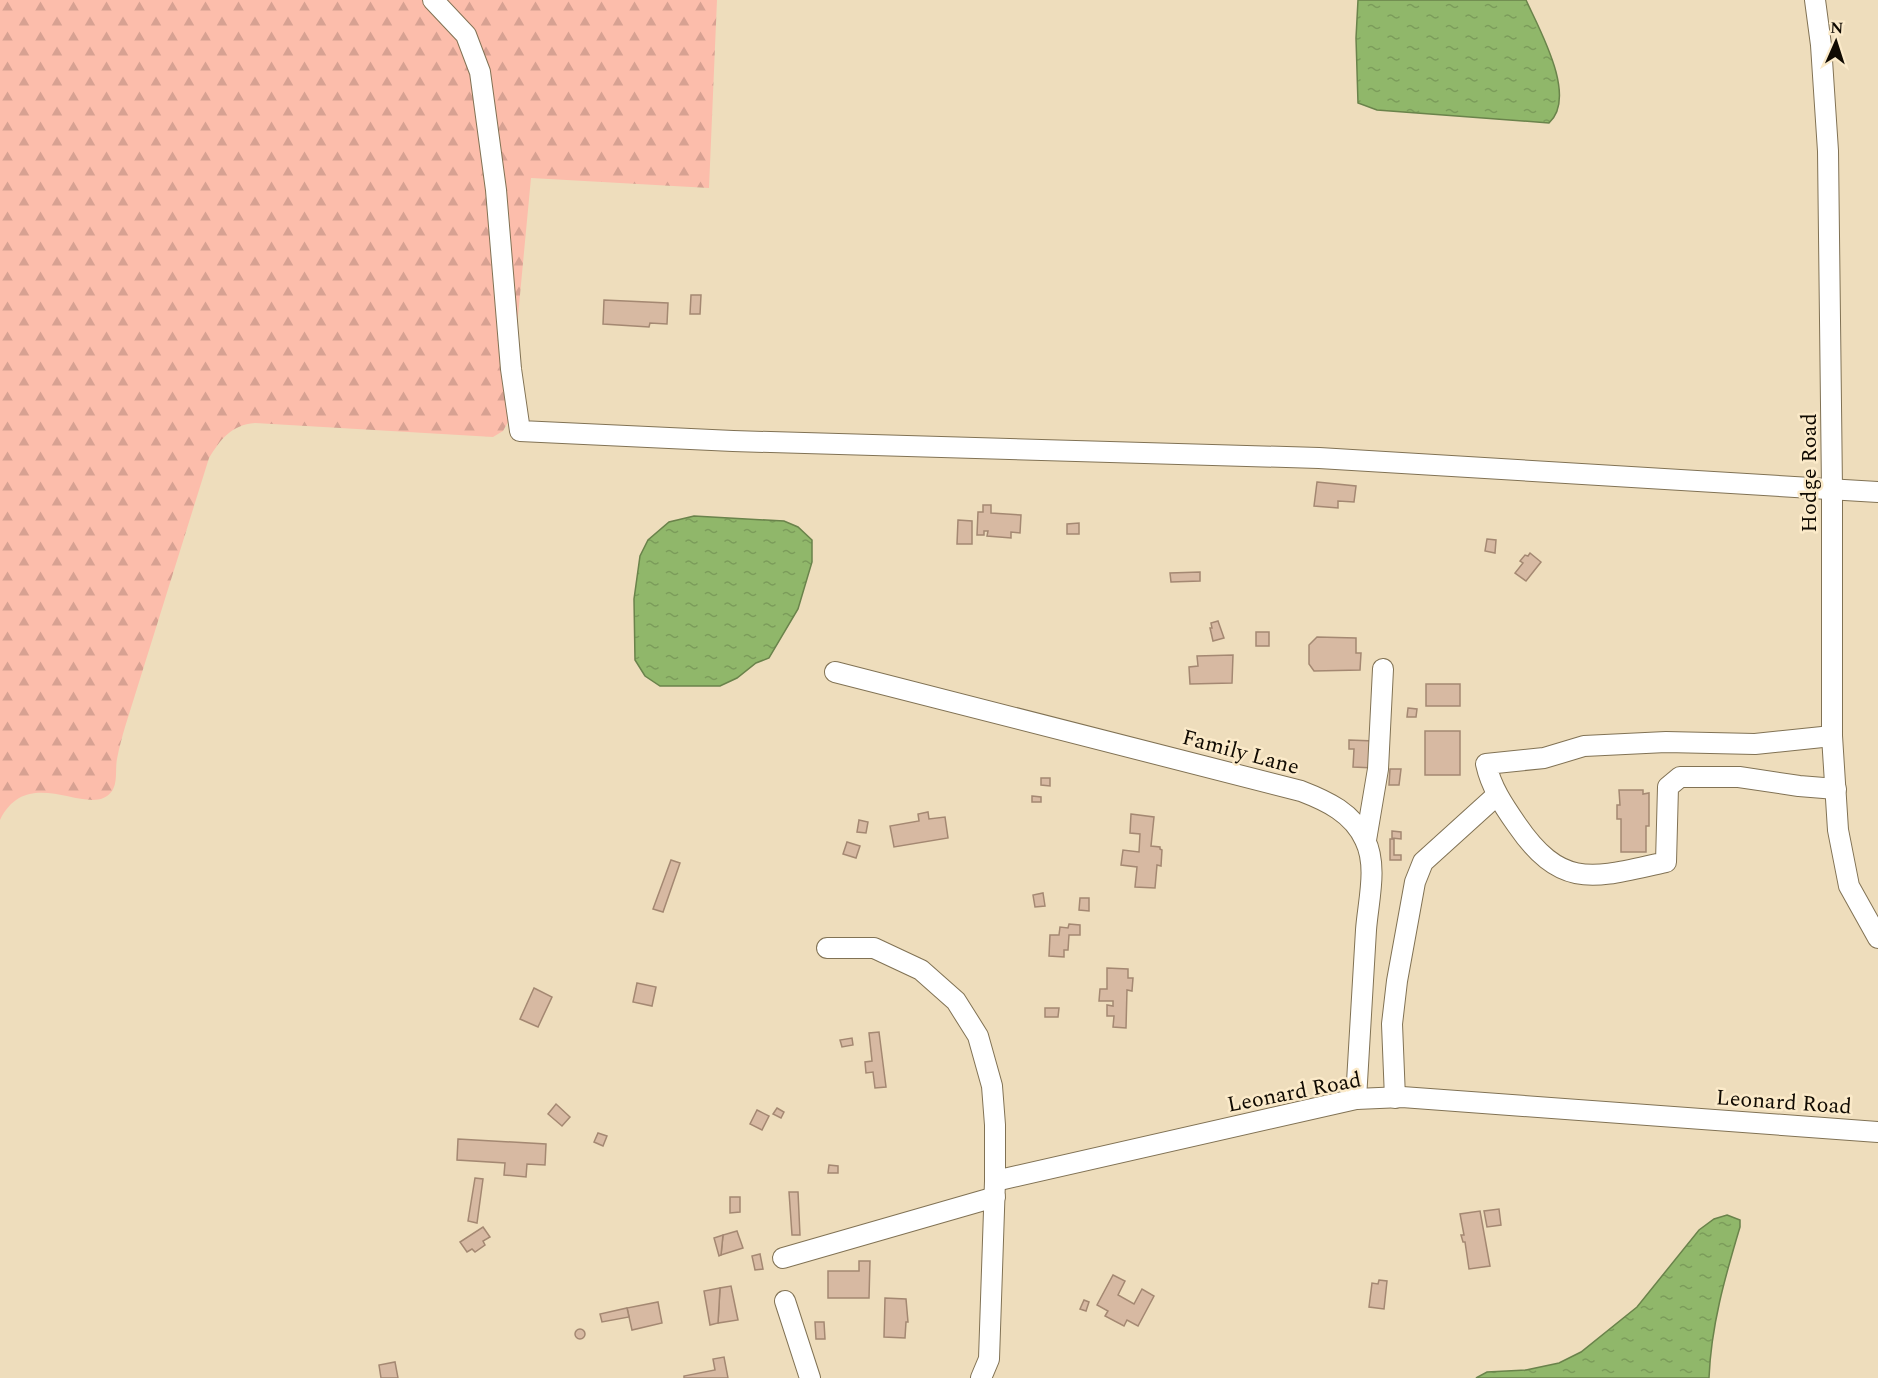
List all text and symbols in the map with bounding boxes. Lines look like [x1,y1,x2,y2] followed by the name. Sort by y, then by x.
[1806,12,1866,72] north arrow
[1830,16,1844,40] text: N
[1793,413,1826,533] street label: Hodge Road
[1178,721,1303,784] street label: Family Lane
[1224,1063,1364,1122] street label: Leonard Road
[1715,1081,1853,1124] street label: Leonard Road

